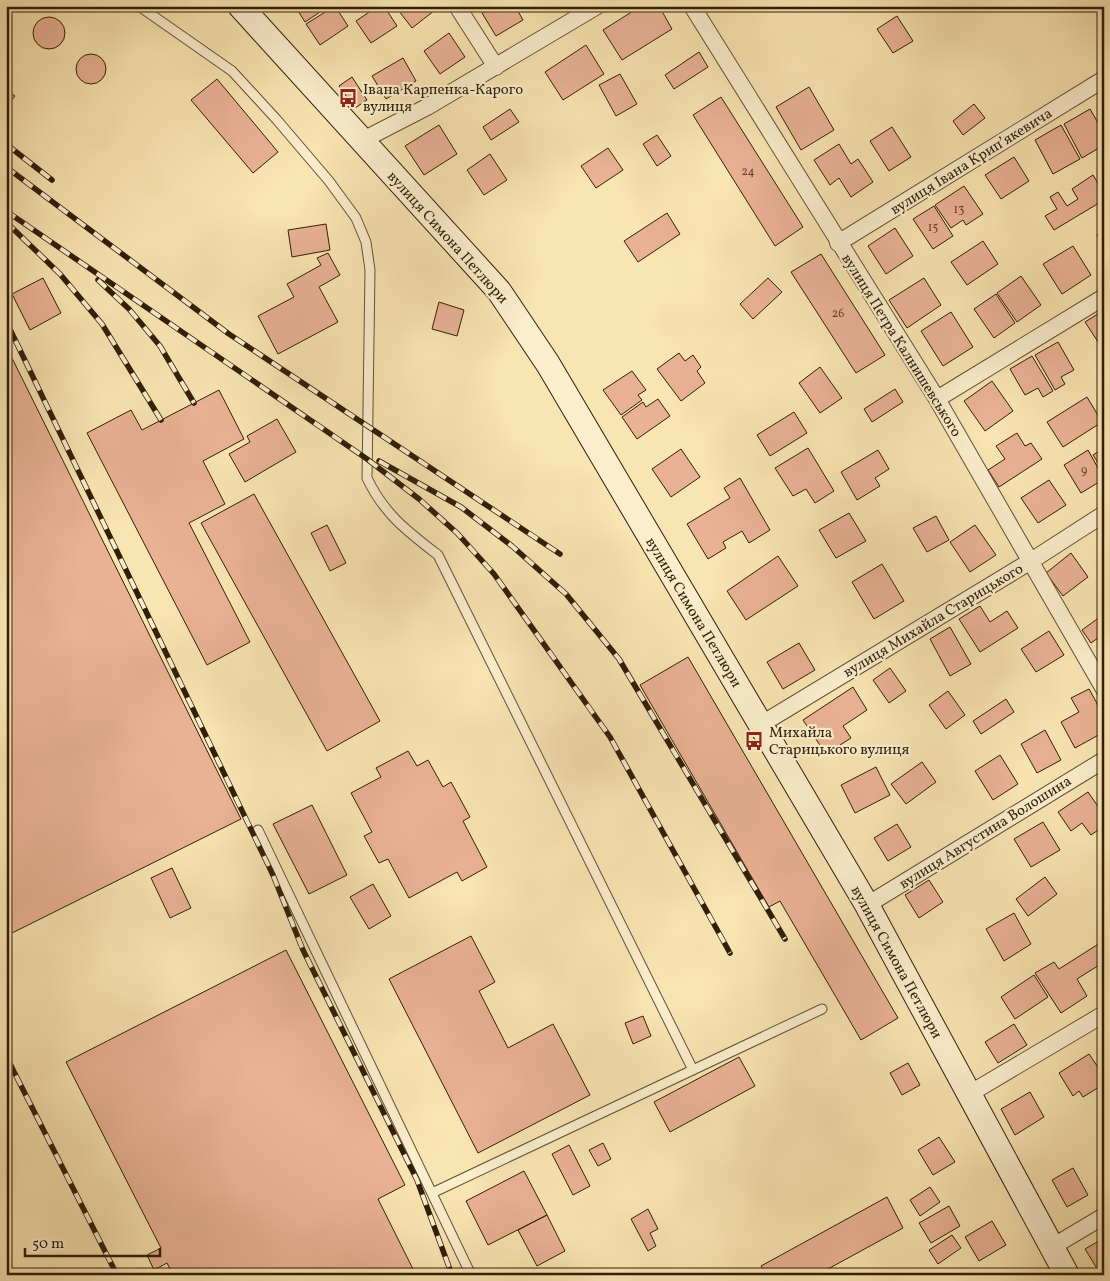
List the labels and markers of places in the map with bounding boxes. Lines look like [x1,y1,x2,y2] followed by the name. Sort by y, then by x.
[363,80,523,118] place label: Івана Карпенка-Карого вулиця
[337,87,359,109] bus stop icon: Івана Карпенка-Карого вулиця
[769,723,910,761] place label: Михайла Старицького вулиця
[743,730,765,752] bus stop icon: Михайла Старицького вулиця

